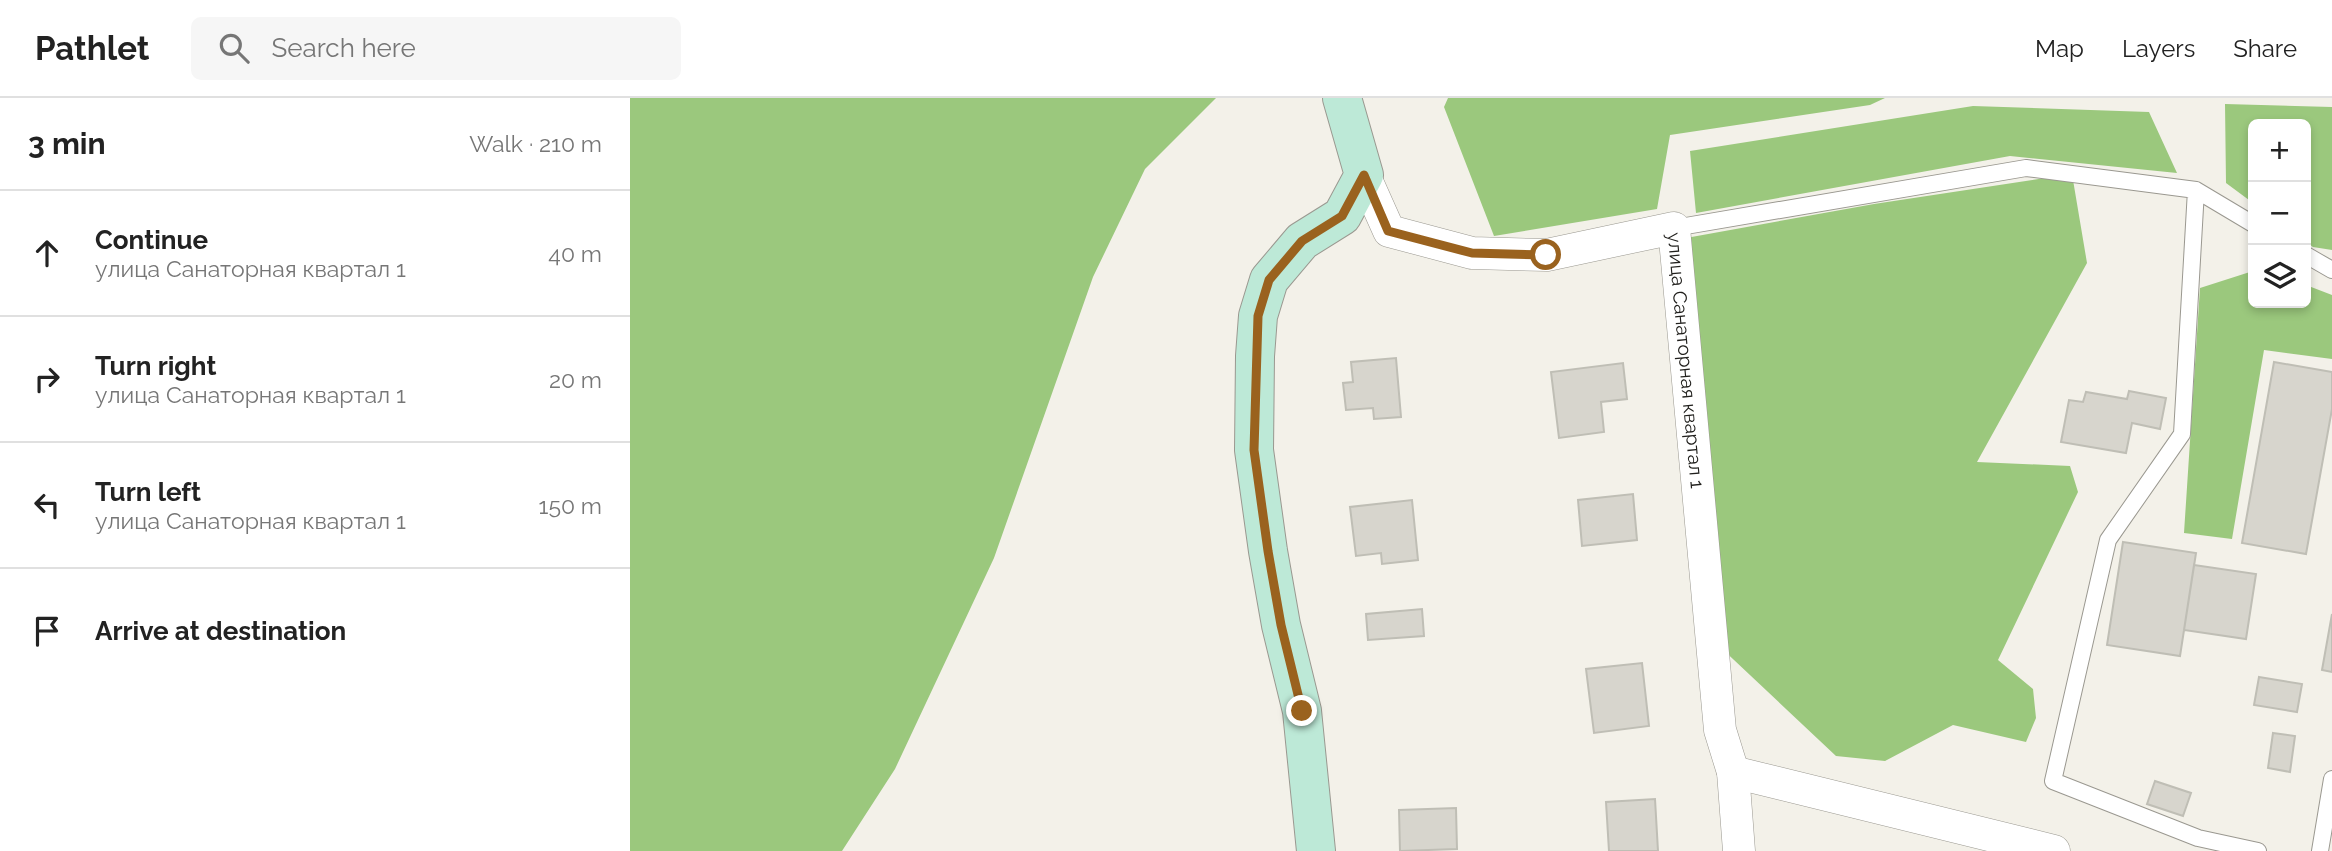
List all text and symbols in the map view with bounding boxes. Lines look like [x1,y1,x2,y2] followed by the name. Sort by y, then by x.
[191,17,681,80] search box
[35,29,149,68] text: Pathlet
[215,29,253,67] icon: search
[271,33,416,63] text: Search here
[2035,34,2084,63] text: Map
[2122,34,2195,63] text: Layers
[2233,34,2297,63] text: Share
[2248,119,2311,308] map controls
[2248,119,2311,182] button: +
[28,126,106,161] text: 3 min
[469,130,602,157] text: Walk · 210 m
[2248,182,2311,245] button: −
[95,225,208,255] text: Continue
[1663,231,1709,489] street label: улица Санаторная квартал 1
[28,234,66,272] icon: ahead
[1530,239,1561,270] route start
[548,240,602,267] text: 40 m
[2248,245,2311,308] button: layers
[95,255,406,282] text: улица Санаторная квартал 1
[95,351,216,381] text: Turn right
[28,360,66,398] icon: right
[549,366,602,393] text: 20 m
[95,381,406,408] text: улица Санаторная квартал 1
[95,477,201,507] text: Turn left
[28,486,66,524] icon: left
[539,492,602,519] text: 150 m
[95,507,406,534] text: улица Санаторная квартал 1
[28,612,66,650] icon: arrive
[95,616,346,646] text: Arrive at destination
[1286,695,1317,726] route end

